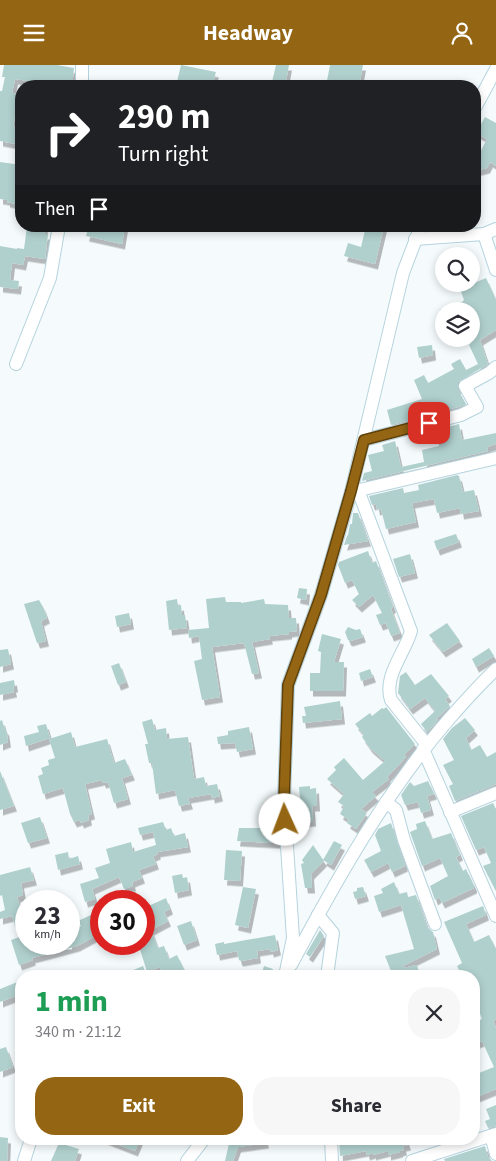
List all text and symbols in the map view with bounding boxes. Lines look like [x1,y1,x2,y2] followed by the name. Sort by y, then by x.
[203,17,293,49] text: Headway
[20,19,48,47] icon: menu
[448,19,476,47] icon: person
[118,92,210,142] text: 290 m
[35,100,100,165] icon: right
[118,138,208,170] text: Turn right
[85,195,113,223] icon: arrive
[35,196,75,223] text: Then
[435,247,480,347] map controls
[435,247,480,292] button: search
[435,302,480,347] button: layers
[408,402,450,444] pin
[415,409,443,437] icon: arrive
[258,793,310,845] position arrow
[90,890,155,955] speed limit sign: 30
[34,898,61,934] text: 23
[34,926,61,943] text: km/h
[35,980,108,1023] text: 1 min
[408,987,460,1039] button: close
[35,1021,122,1043] text: 340 m · 21:12
[35,1077,243,1135] button: Exit
[253,1077,460,1135] button: Share

